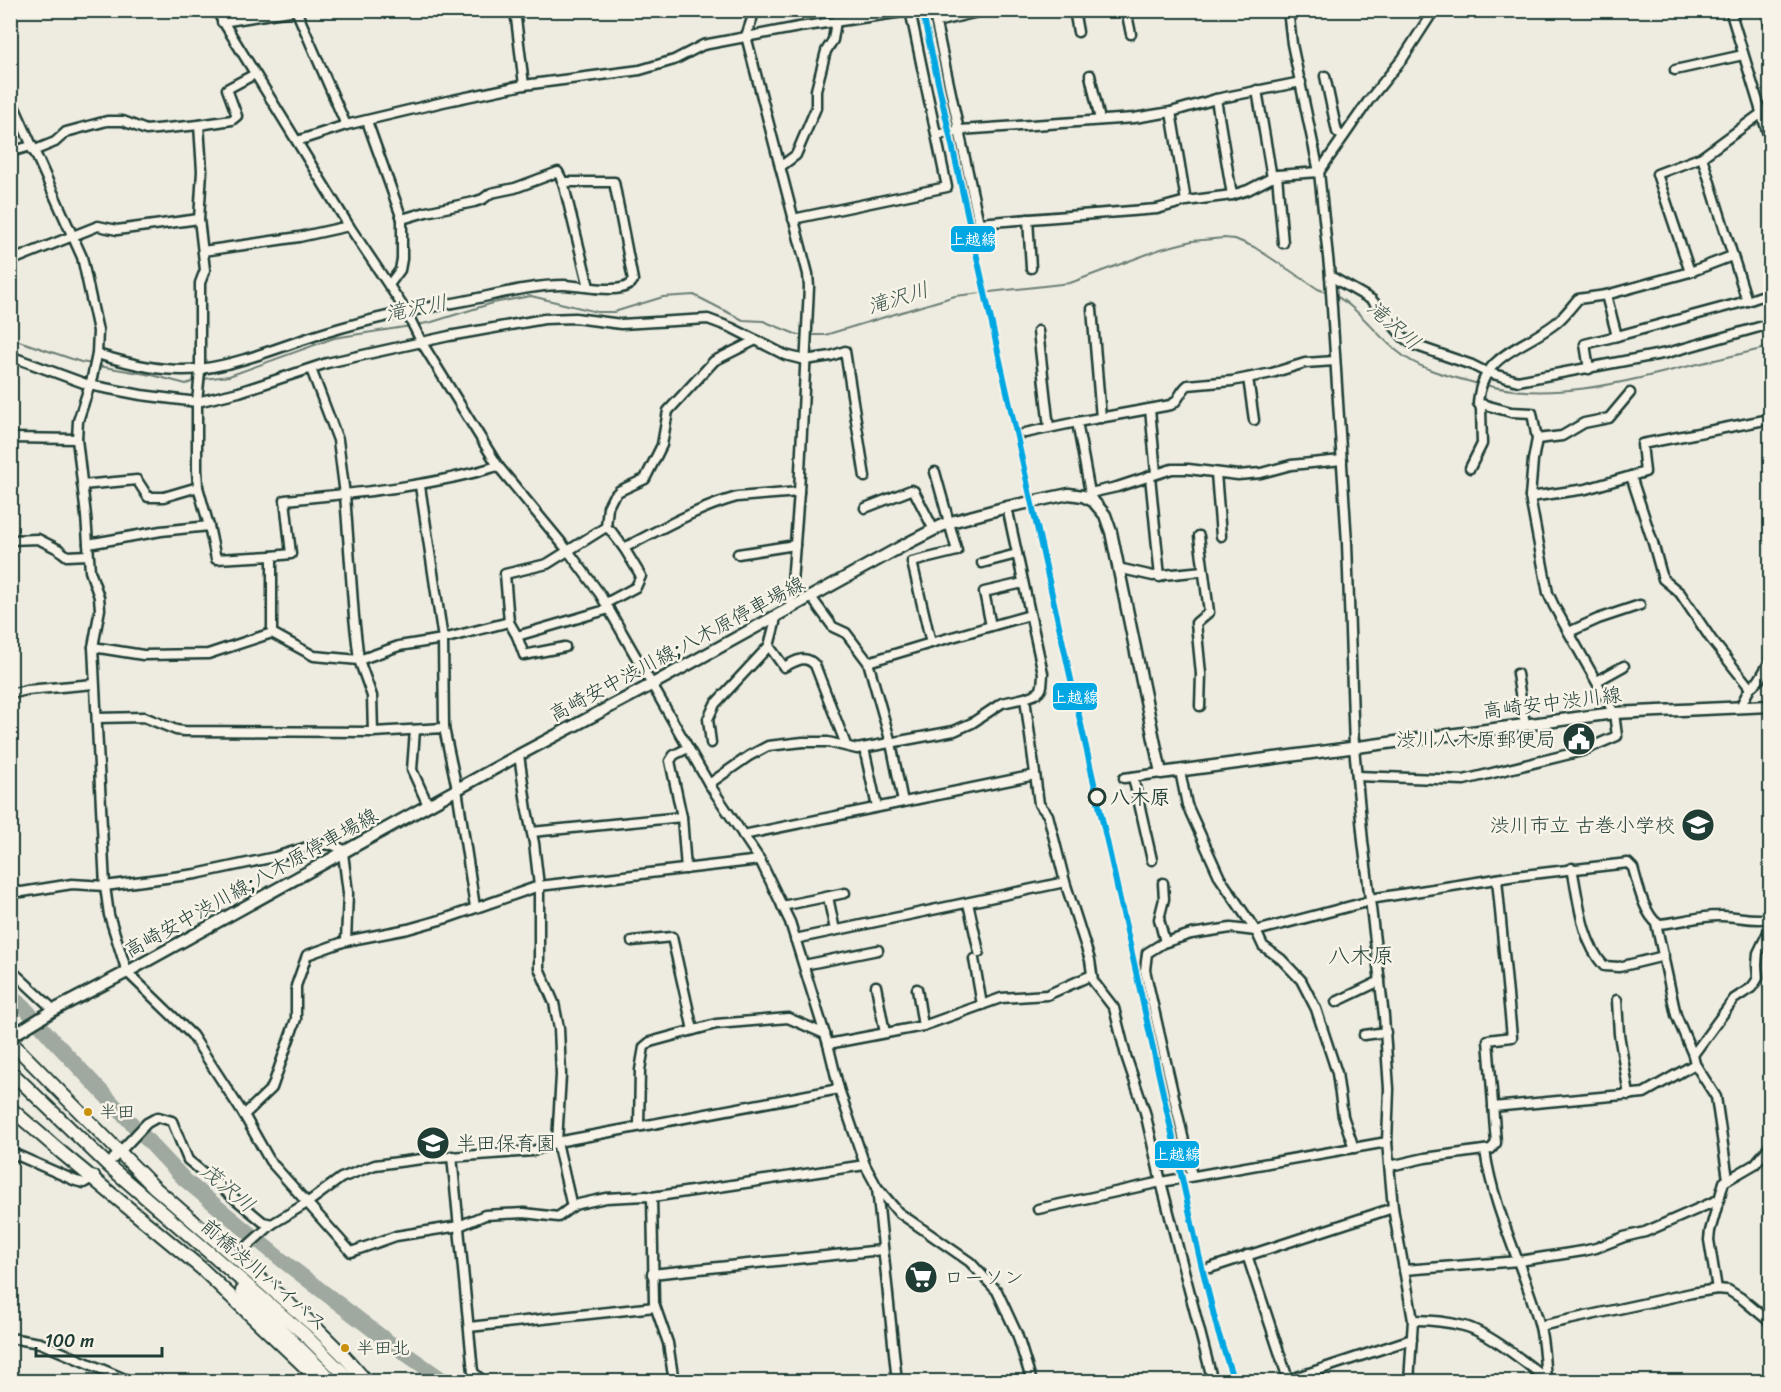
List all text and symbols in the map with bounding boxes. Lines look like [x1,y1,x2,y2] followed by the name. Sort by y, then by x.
[949,225,997,254] text: 上越線
[950,225,996,253] line badge: 上越線
[862,271,934,325] water label: 滝沢川
[381,283,451,333] water label: 滝沢川
[1358,290,1430,360] water label: 滝沢川
[543,566,811,732] street label: 高崎安中渋川線;八木原停車場線
[1480,677,1624,729] street label: 高崎安中渋川線
[1052,682,1098,711] line badge: 上越線
[1051,683,1099,712] text: 上越線
[1561,721,1597,757] public building icon: 渋川八木原郵便局
[1396,722,1556,757] place label: 渋川八木原郵便局
[1110,780,1170,815] place label: 八木原
[1088,788,1106,806] marker: 八木原
[117,798,385,968] street label: 高崎安中渋川線;八木原停車場線
[1680,807,1716,843] school or university icon: 渋川市立 古巻小学校
[1490,808,1675,843] place label: 渋川市立 古巻小学校
[1328,936,1394,975] district label: 八木原
[99,1096,135,1128] place label: 半田
[82,1106,94,1118] marker: 半田
[415,1125,451,1161] school or university icon: 半田保育園
[456,1126,556,1161] place label: 半田保育園
[1153,1140,1201,1169] text: 上越線
[1154,1140,1200,1169] line badge: 上越線
[192,1153,264,1223] water label: 茂沢川
[192,1209,336,1341] street label: 前橋渋川バイパス
[903,1259,939,1295] supermarket icon: ローソン
[944,1260,1024,1295] place label: ローソン
[36,1320,162,1358] scale bar
[45,1325,94,1357] text: 100 m
[356,1332,410,1364] place label: 半田北
[339,1342,351,1354] marker: 半田北

